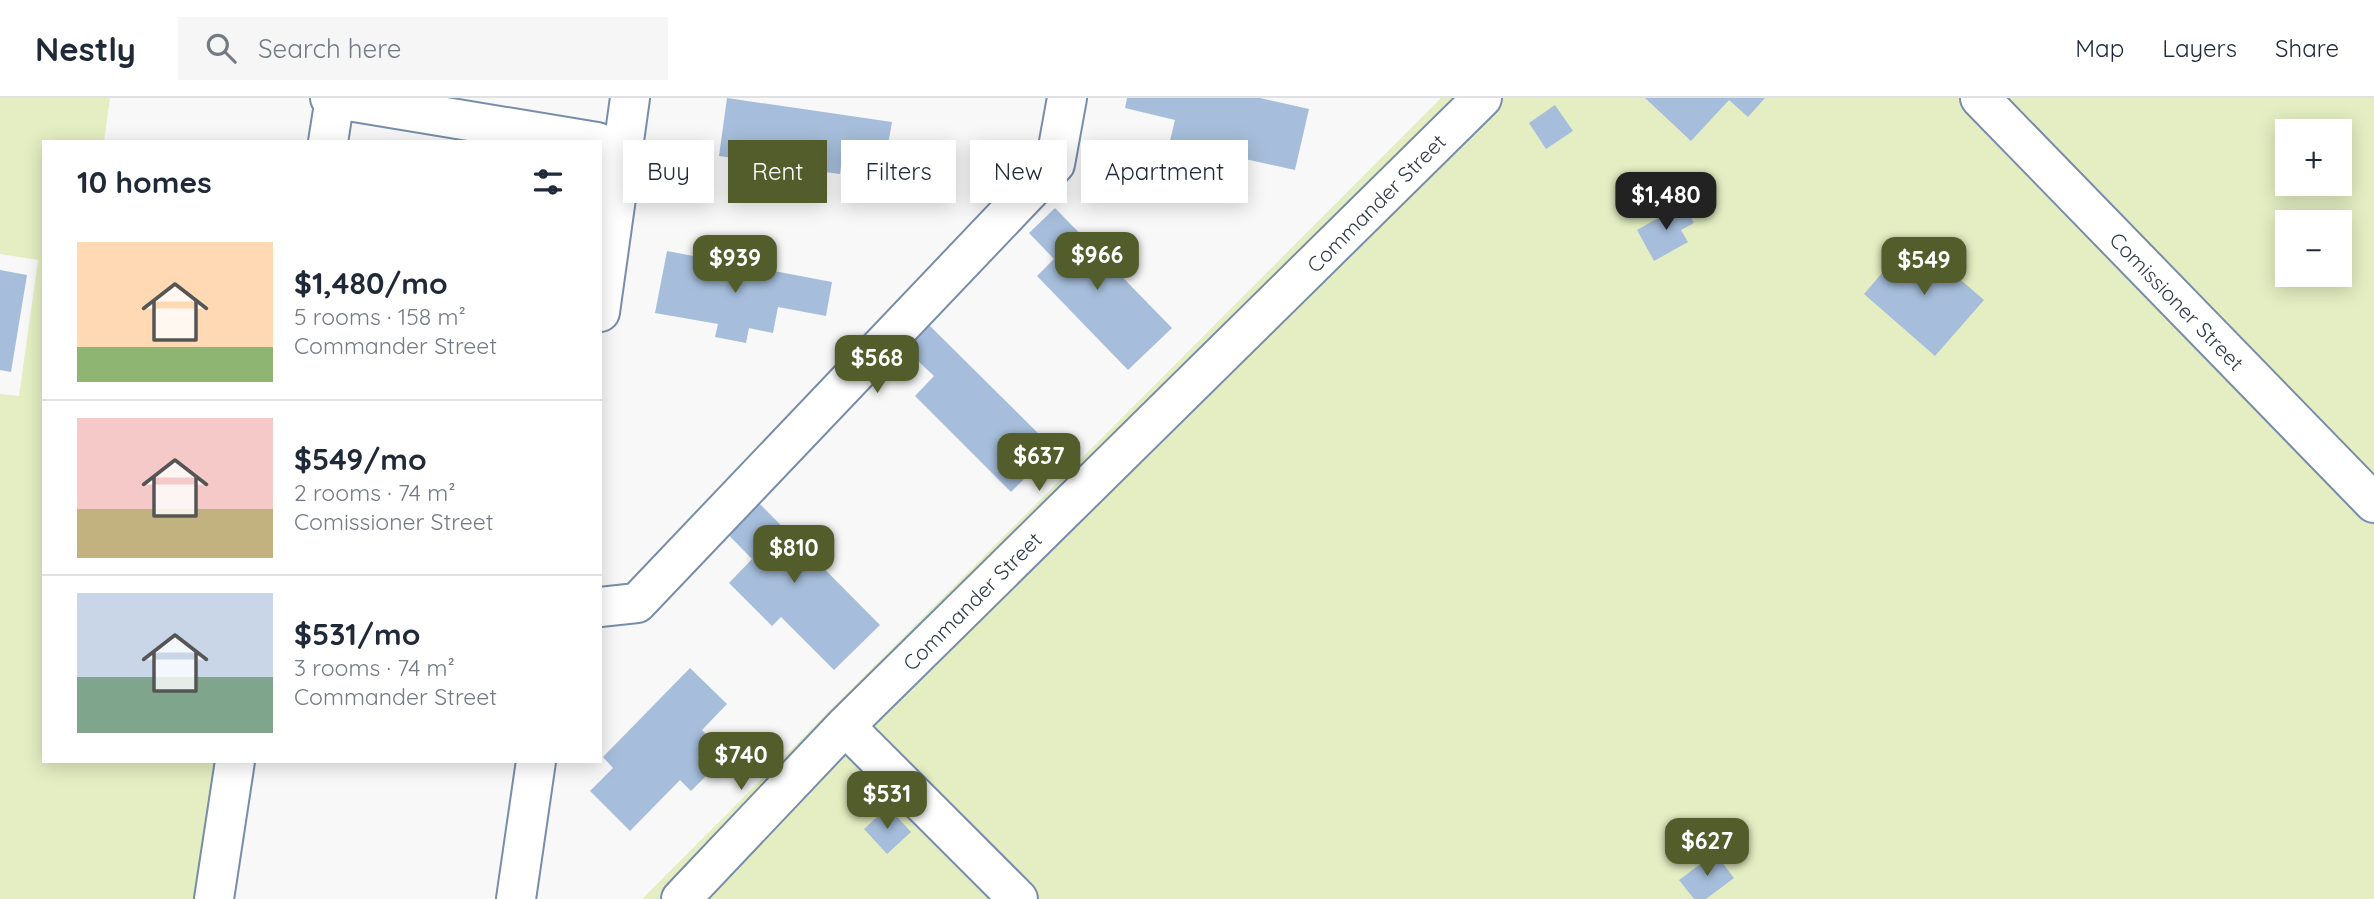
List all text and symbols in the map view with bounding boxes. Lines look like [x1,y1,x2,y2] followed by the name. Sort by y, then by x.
[178,17,668,80] search box
[35,28,136,69] text: Nestly
[202,29,240,67] icon: search
[258,32,401,65] text: Search here
[2075,33,2124,63] text: Map
[2162,33,2237,63] text: Layers
[2275,33,2339,63] text: Share
[2275,119,2352,287] map controls
[2275,119,2352,196] button: +
[1301,128,1451,278] street label: Commander Street
[623,140,714,203] chip: Buy
[728,140,827,203] chip: Rent
[841,140,956,203] chip: Filters
[970,140,1067,203] chip: New
[1081,140,1248,203] chip: Apartment
[77,163,212,201] text: 10 homes
[529,163,567,201] icon: filters
[1609,172,1723,232] pin: $1,480
[1631,180,1701,209] text: $1,480
[2275,210,2352,287] button: −
[2104,226,2250,376] street label: Comissioner Street
[1056,232,1138,292] pin: $966
[694,236,776,295] pin: $939
[1883,238,1965,297] pin: $549
[1071,240,1123,269] text: $966
[709,243,761,272] text: $939
[1897,245,1951,274] text: $549
[294,264,448,302] text: $1,480/mo
[133,270,217,354] icon: home
[294,302,466,331] text: 5 rooms · 158 m²
[294,331,497,360] text: Commander Street
[836,336,918,395] pin: $568
[851,343,903,372] text: $568
[998,434,1080,493] pin: $637
[294,440,427,478] text: $549/mo
[1013,441,1065,470] text: $637
[133,446,217,530] icon: home
[294,478,456,507] text: 2 rooms · 74 m²
[294,507,493,536] text: Comissioner Street
[753,526,835,585] pin: $810
[897,526,1047,676] street label: Commander Street
[769,533,819,562] text: $810
[294,615,420,653] text: $531/mo
[133,621,217,705] icon: home
[294,653,455,682] text: 3 rooms · 74 m²
[294,682,497,711] text: Commander Street
[700,732,782,792] pin: $740
[714,740,768,769] text: $740
[846,772,928,831] pin: $531
[863,779,911,808] text: $531
[1666,818,1748,878] pin: $627
[1681,826,1733,855] text: $627

